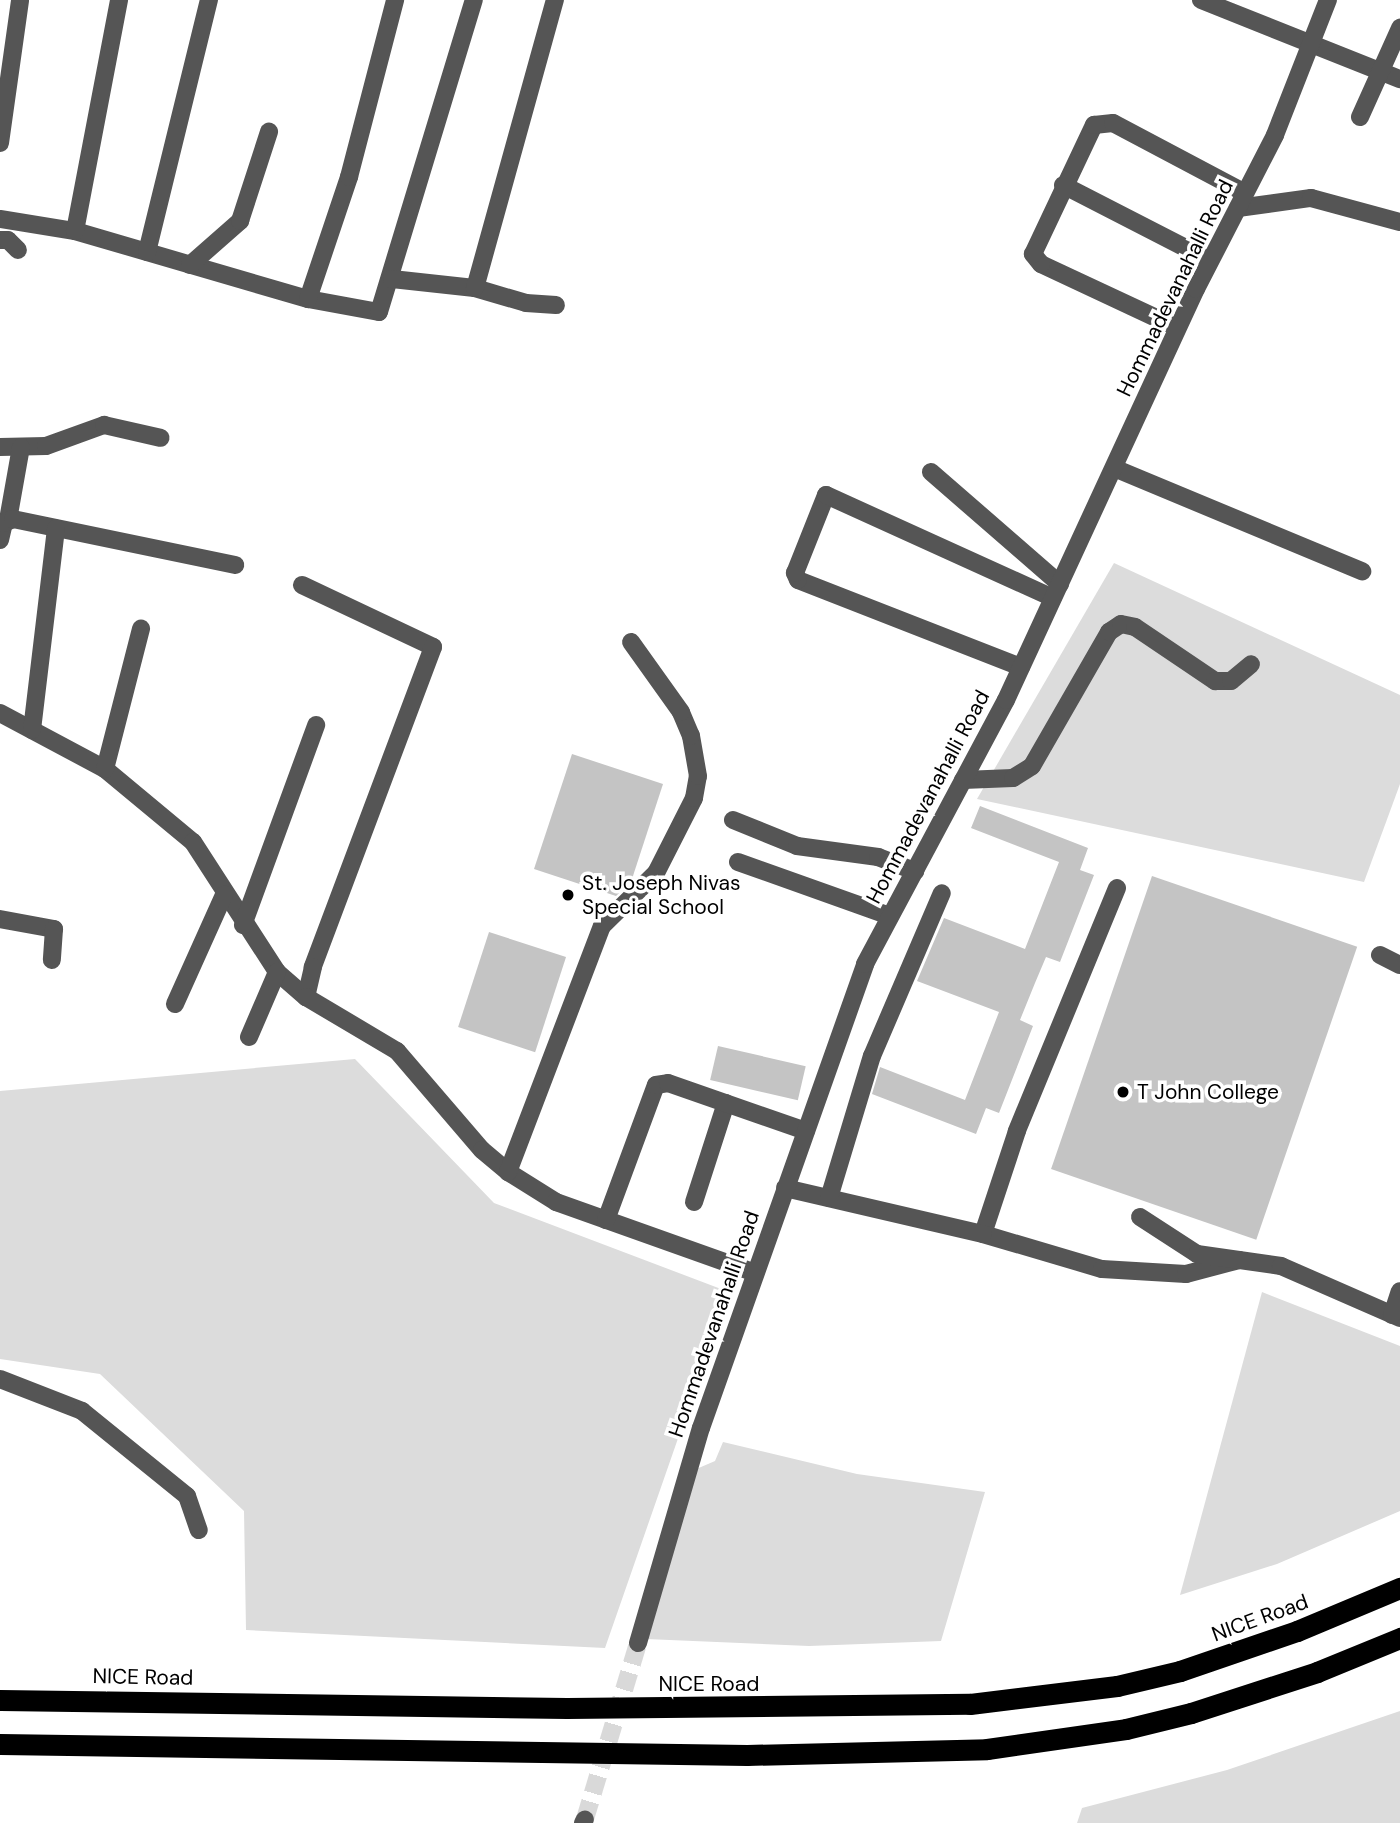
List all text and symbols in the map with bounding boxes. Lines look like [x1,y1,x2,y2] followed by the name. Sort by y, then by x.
[1111,175,1239,401] street label: Hommadevanahalli Road
[861,686,995,908] street label: Hommadevanahalli Road
[582,870,740,920] place label: St. Joseph Nivas Special School
[560,887,576,903] marker: St. Joseph Nivas Special School
[1137,1079,1279,1105] place label: T John College
[1115,1084,1131,1100] marker: T John College
[663,1207,765,1441] street label: Hommadevanahalli Road
[1208,1589,1312,1647] street label: NICE Road
[92,1664,194,1690] street label: NICE Road
[659,1671,759,1697] street label: NICE Road

